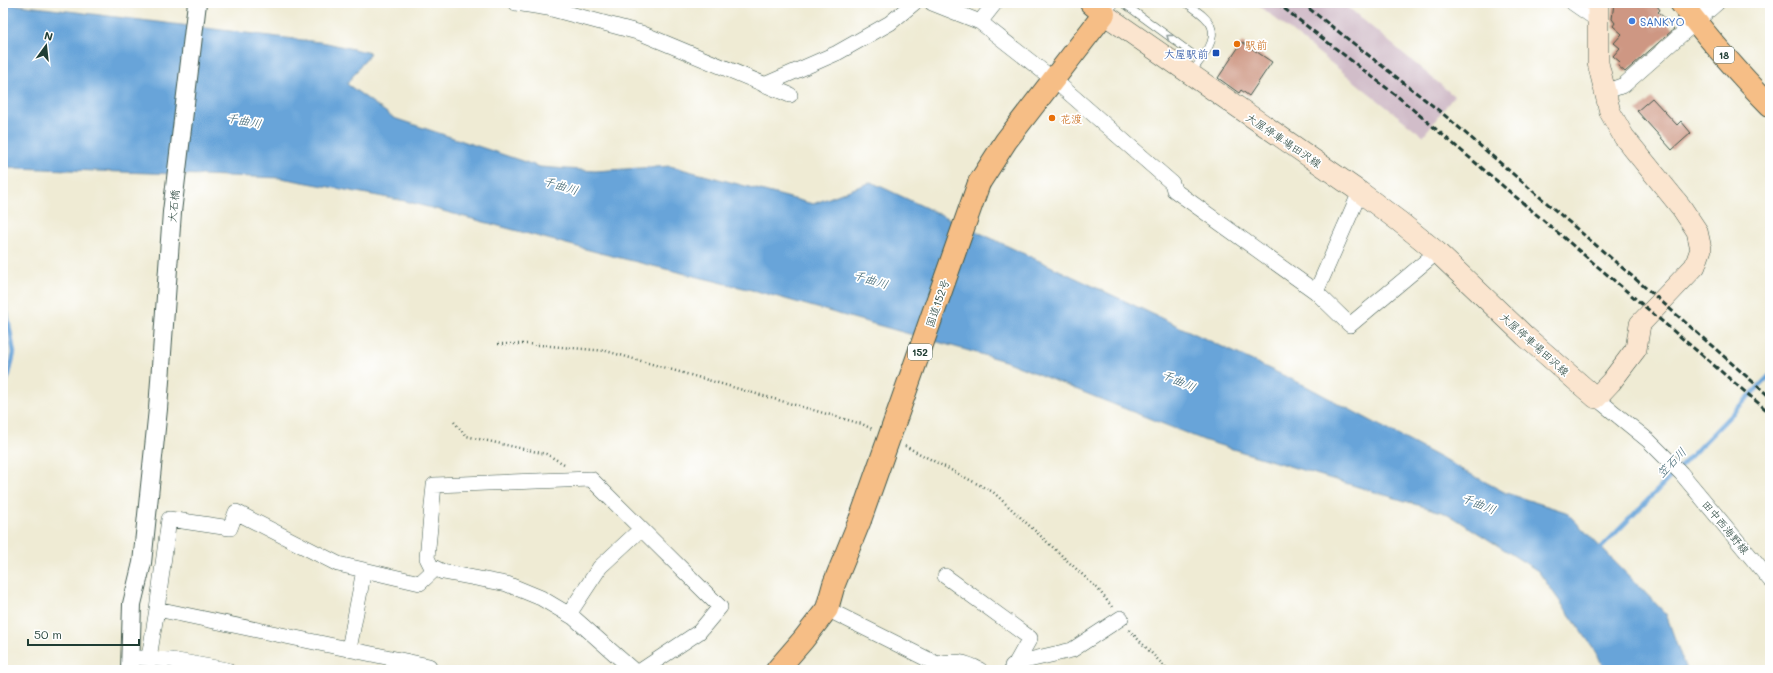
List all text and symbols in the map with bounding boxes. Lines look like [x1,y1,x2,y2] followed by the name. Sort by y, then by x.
[1640,14,1685,29] place label: SANKYO
[1627,16,1637,26] marker: SANKYO
[26,26,66,66] north arrow
[43,28,55,44] text: N
[1167,35,1174,42] one-way arrow
[1245,37,1267,52] place label: 駅前
[1232,39,1242,49] marker: 駅前
[1164,46,1208,61] place label: 大屋駅前
[1714,47,1734,63] road number: 18
[1211,48,1221,58] marker: 大屋駅前
[225,109,263,131] water label: 千曲川
[1243,109,1325,171] street label: 大屋停車場田沢線
[1060,111,1082,126] place label: 花渡
[1047,113,1057,123] marker: 花渡
[541,172,581,198] water label: 千曲川
[164,189,182,223] street label: 大石橋
[851,266,891,292] water label: 千曲川
[922,277,952,329] street label: 国道152号
[1497,309,1573,379] street label: 大屋停車場田沢線
[908,344,932,360] road number: 152
[1159,365,1199,395] water label: 千曲川
[1653,443,1689,481] water label: 笠石川
[1459,489,1499,517] water label: 千曲川
[1699,497,1753,557] street label: 田中西海野線
[28,621,139,647] scale bar
[34,626,62,642] text: 50 m

